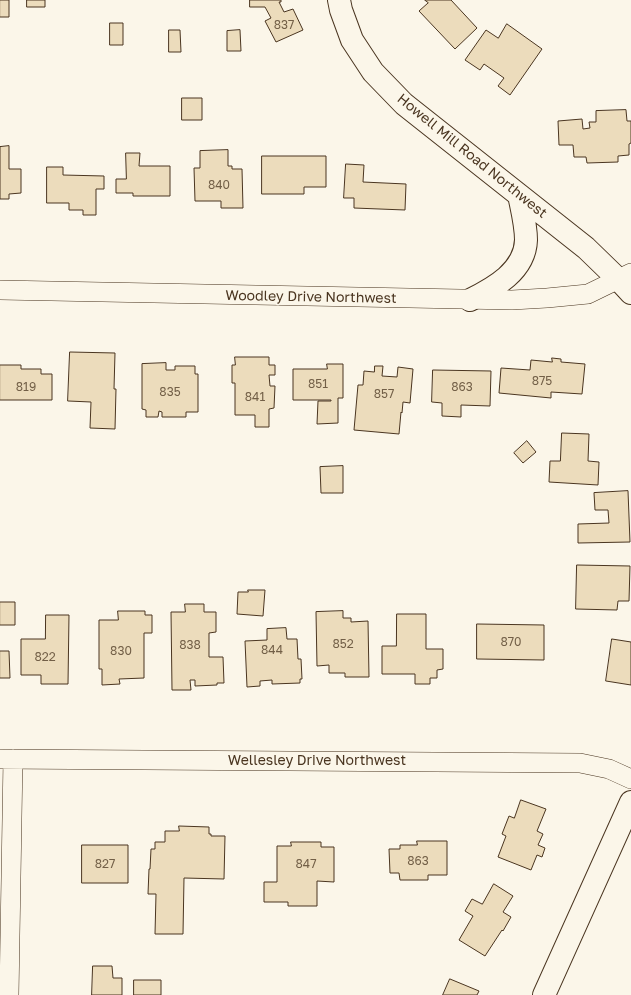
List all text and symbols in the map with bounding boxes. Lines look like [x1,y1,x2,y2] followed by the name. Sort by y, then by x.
[274,18,294,32] house number: 837
[394,90,550,222] street label: Howell Mill Road Northwest
[208,178,230,192] house number: 840
[225,287,397,307] street label: Woodley Drive Northwest
[532,374,552,388] house number: 875
[308,377,328,391] house number: 851
[16,380,36,394] house number: 819
[451,380,473,394] house number: 863
[159,385,181,399] house number: 835
[374,387,394,401] house number: 857
[245,390,265,404] house number: 841
[500,635,522,649] house number: 870
[332,637,354,651] house number: 852
[179,638,201,652] house number: 838
[261,643,283,657] house number: 844
[110,644,132,658] house number: 830
[34,650,56,664] house number: 822
[228,753,406,769] street label: Wellesley Drive Northwest
[407,854,429,868] house number: 863
[95,857,115,871] house number: 827
[296,857,316,871] house number: 847

